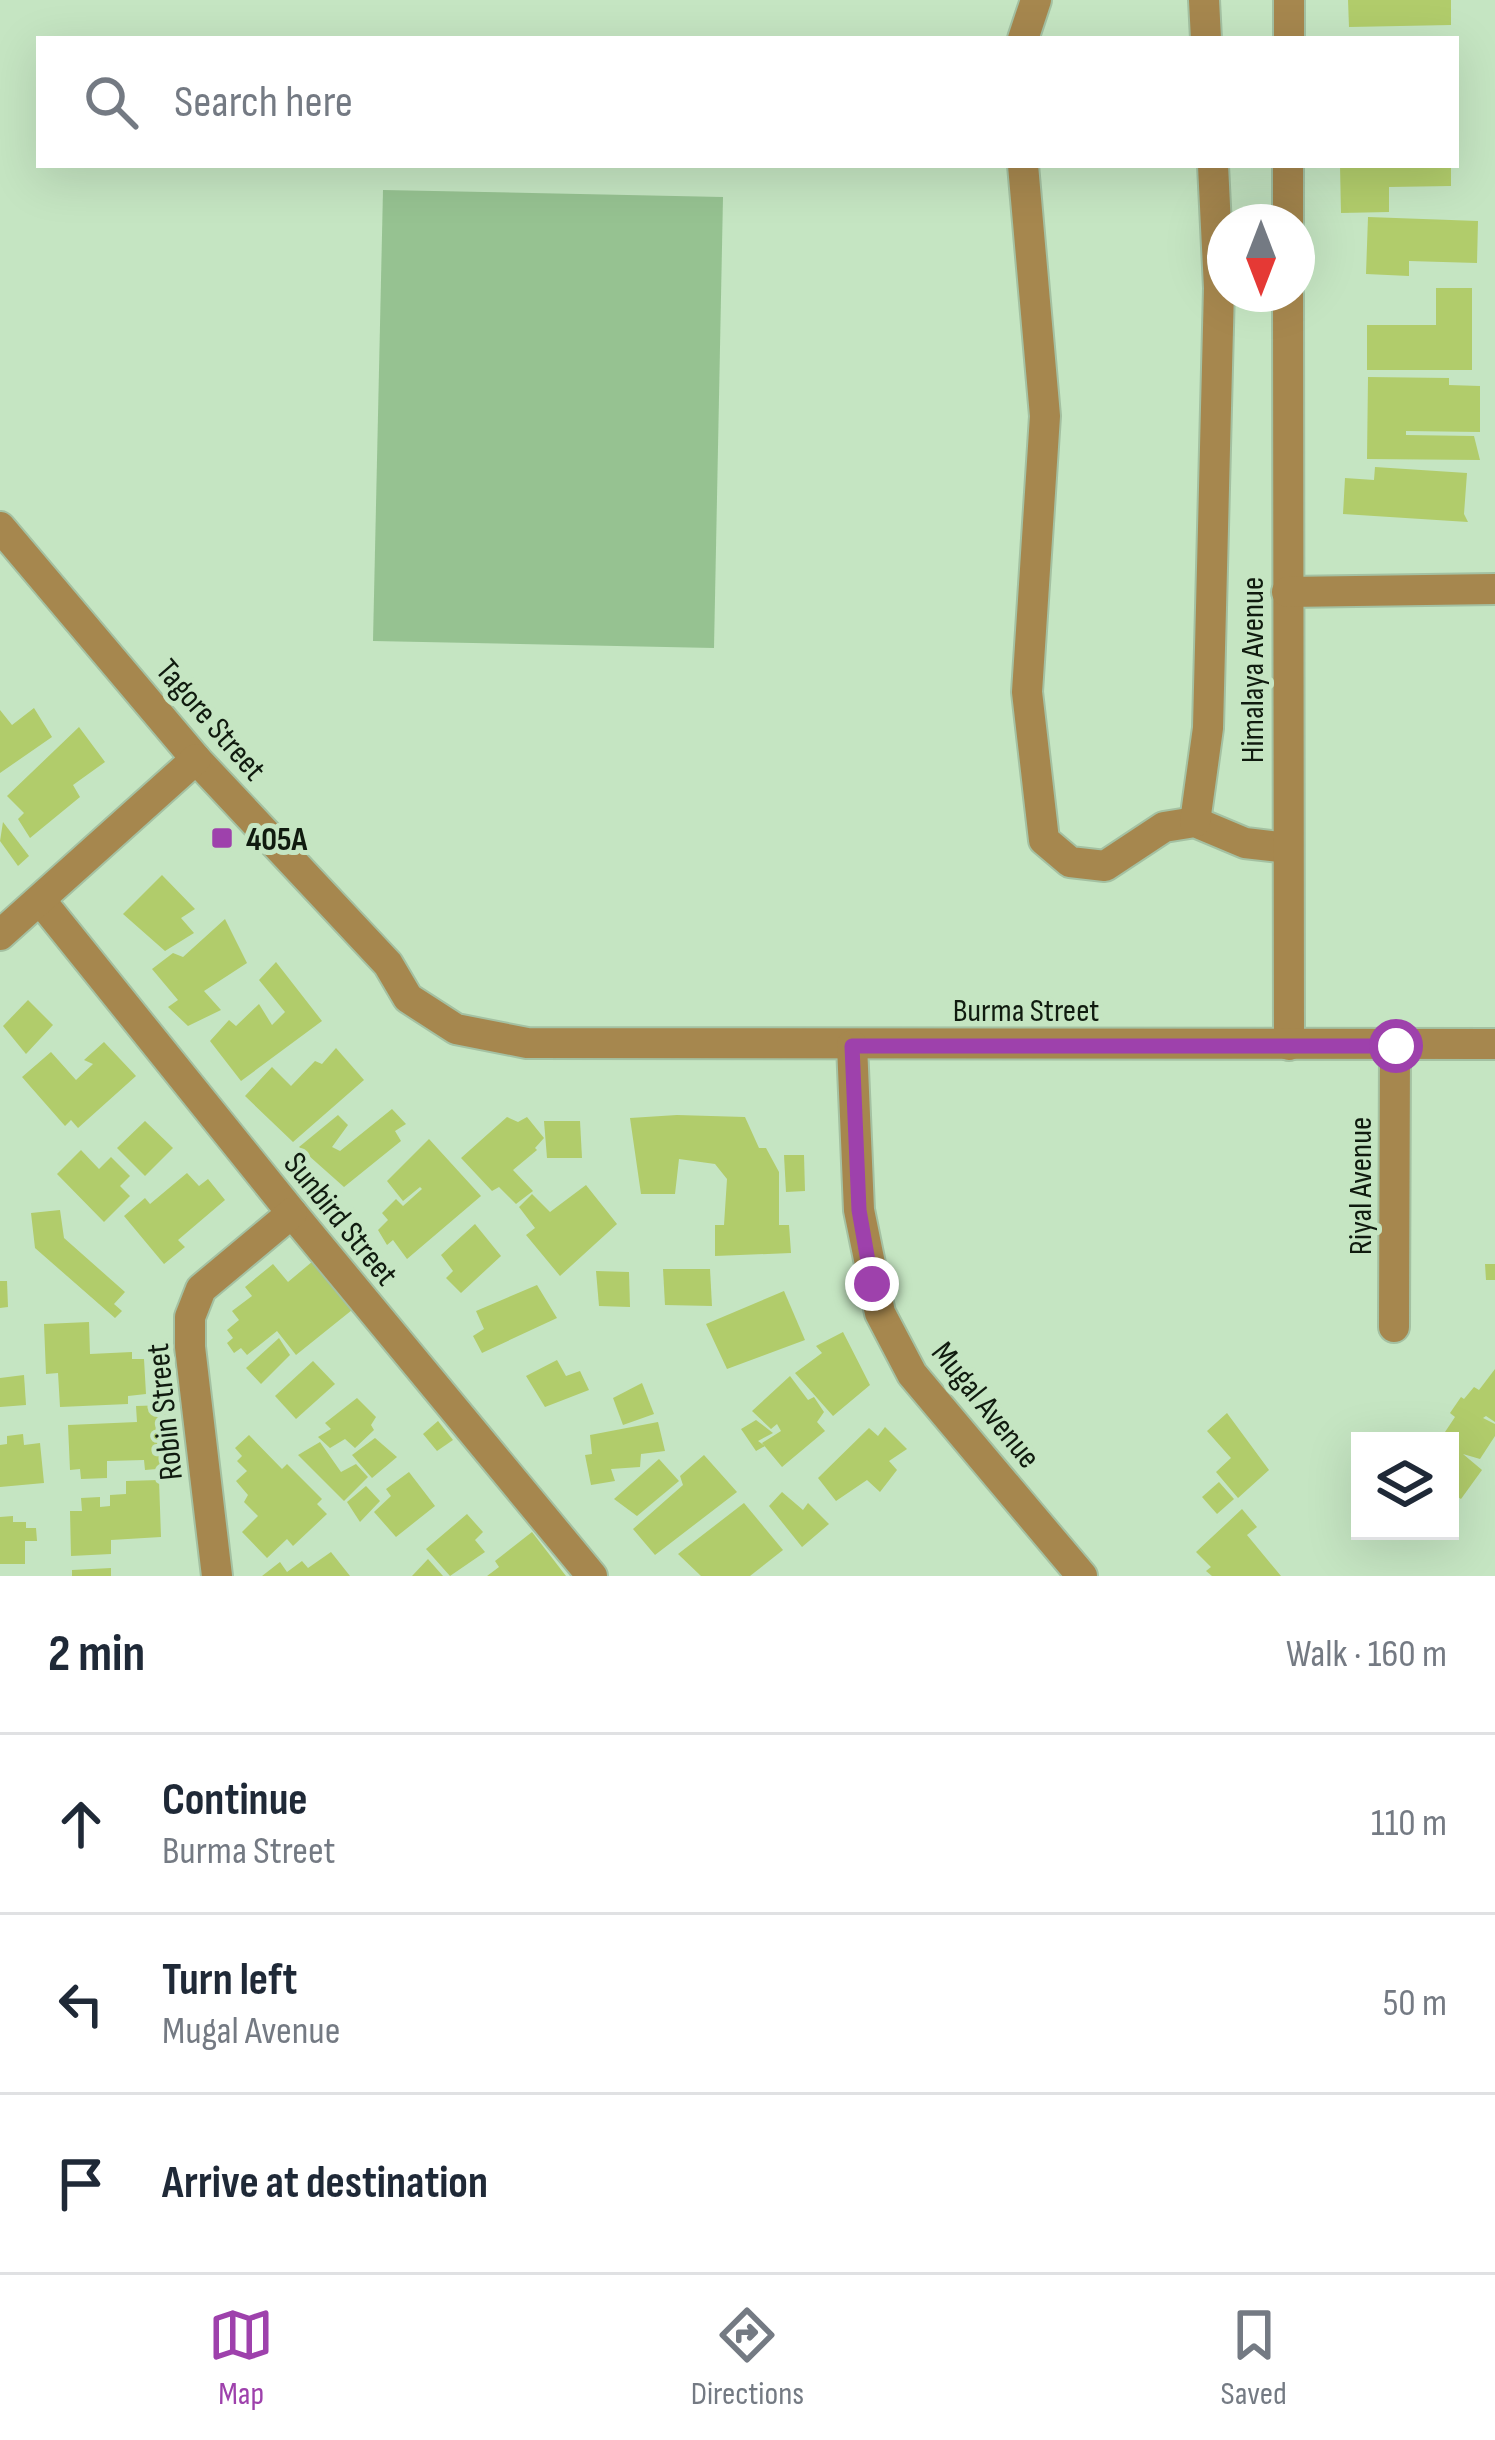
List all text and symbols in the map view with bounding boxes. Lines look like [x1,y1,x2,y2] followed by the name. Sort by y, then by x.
[36,36,1459,168] search box
[78,69,144,135] icon: search
[174,75,353,130] text: Search here
[1207,204,1315,312] north arrow
[1233,577,1273,763] street label: Himalaya Avenue
[147,651,274,789] street label: Tagore Street
[246,820,308,860] place label: 405A
[209,825,235,851] marker: 405A
[953,991,1099,1031] street label: Burma Street
[1369,1019,1423,1073] route start
[1341,1117,1381,1255] street label: Riyal Avenue
[275,1145,406,1294] street label: Sunbird Street
[845,1257,899,1311] route end
[922,1334,1048,1476] street label: Mugal Avenue
[138,1341,192,1482] street label: Robin Street
[1351,1432,1459,1540] map controls
[1351,1432,1459,1540] button: layers
[48,1624,145,1685] text: 2 min
[1286,1631,1447,1678] text: Walk · 160 m
[162,1773,308,1828] text: Continue
[48,1791,114,1857] icon: ahead
[1371,1800,1447,1847] text: 110 m
[162,1828,335,1875] text: Burma Street
[162,1953,297,2008] text: Turn left
[48,1971,114,2037] icon: left
[1383,1980,1447,2027] text: 50 m
[162,2008,340,2055] text: Mugal Avenue
[48,2151,114,2217] icon: arrive
[162,2156,488,2211] text: Arrive at destination
[208,2302,274,2414] tab: Map
[691,2302,804,2414] tab: Directions
[1221,2302,1287,2414] tab: Saved

